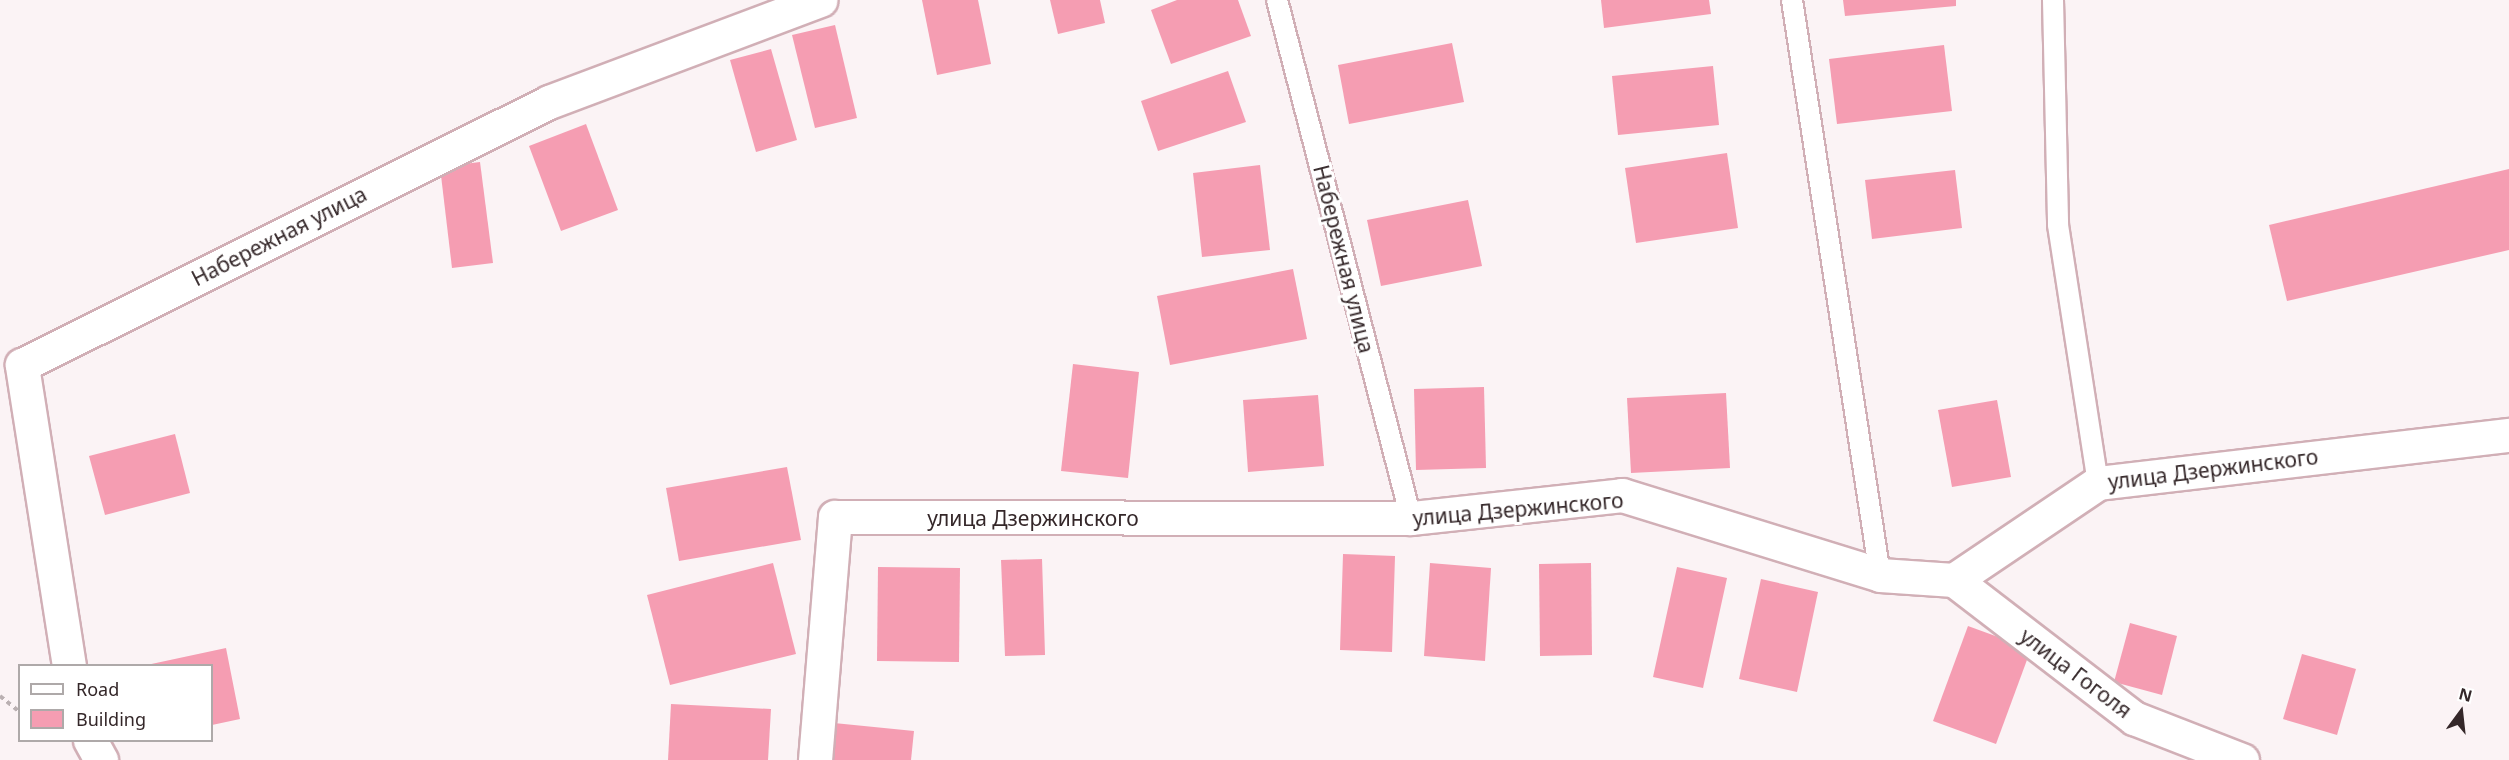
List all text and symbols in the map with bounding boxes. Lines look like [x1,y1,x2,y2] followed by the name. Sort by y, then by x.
[1308,162,1380,356] street label: Набережная улица
[187,181,371,291] street label: Набережная улица
[2107,444,2319,494] street label: улица Дзержинского
[1412,487,1624,531] street label: улица Дзержинского
[927,505,1139,531] street label: улица Дзержинского
[2015,623,2137,723] street label: улица Гоголя
[18,664,213,742] legend
[76,677,119,701] text: Road
[2431,682,2491,742] north arrow
[2457,682,2475,707] text: N
[76,707,146,731] text: Building

